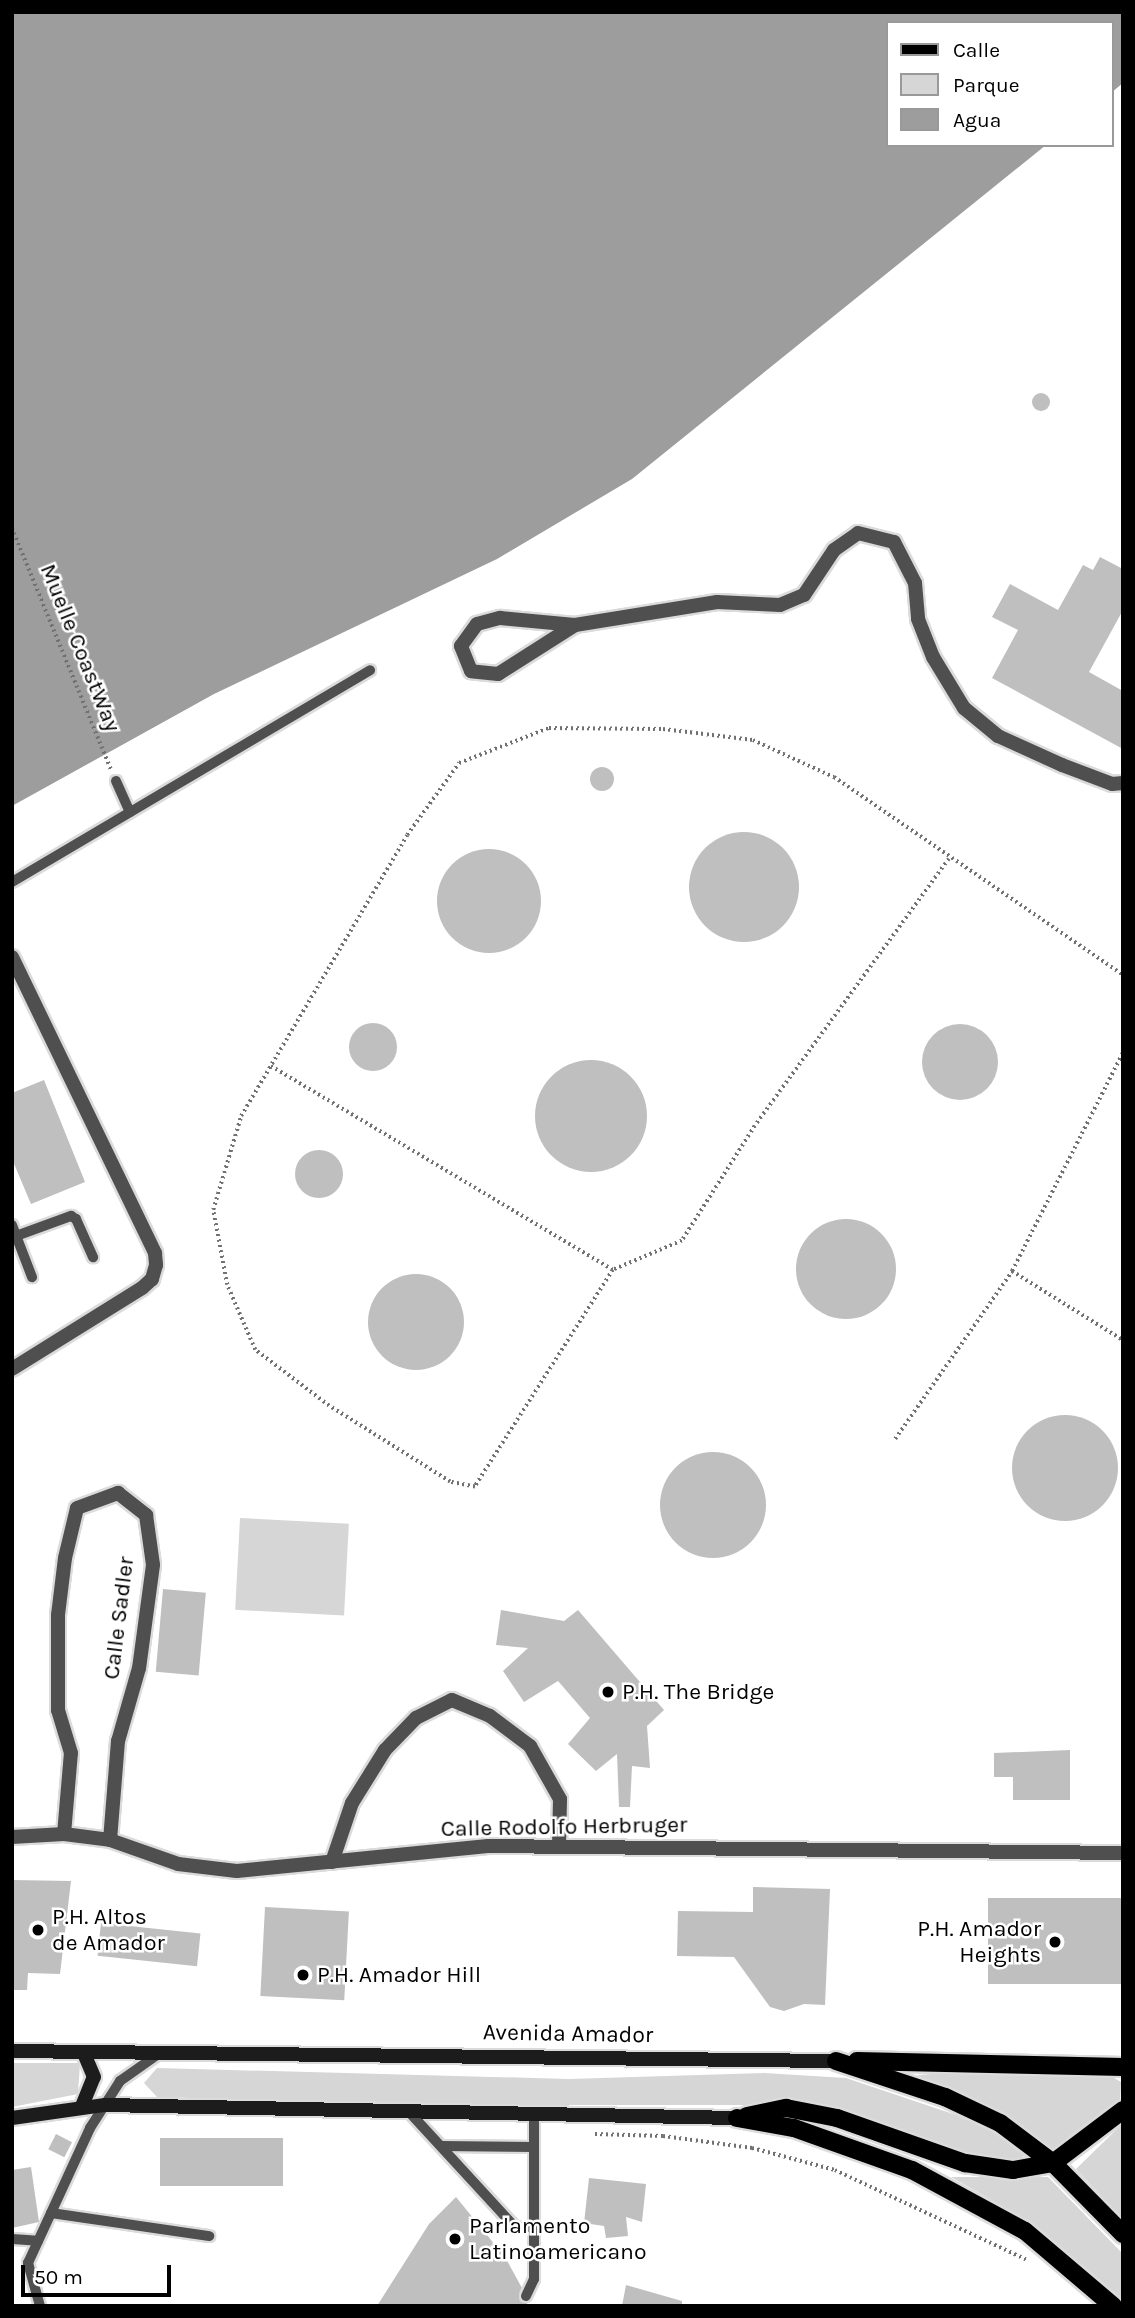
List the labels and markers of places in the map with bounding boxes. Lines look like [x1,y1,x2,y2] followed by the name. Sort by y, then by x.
[622,1678,774,1706] place label: P.H. The Bridge
[600,1684,616,1700] marker: P.H. The Bridge
[52,1903,165,1957] place label: P.H. Altos de Amador
[917,1915,1041,1969] place label: P.H. Amador Heights
[30,1922,46,1938] marker: P.H. Altos de Amador
[1047,1934,1063,1950] marker: P.H. Amador Heights
[317,1961,481,1989] place label: P.H. Amador Hill
[295,1967,311,1983] marker: P.H. Amador Hill
[469,2212,647,2266] place label: Parlamento Latinoamericano
[447,2231,463,2247] marker: Parlamento Latinoamericano

